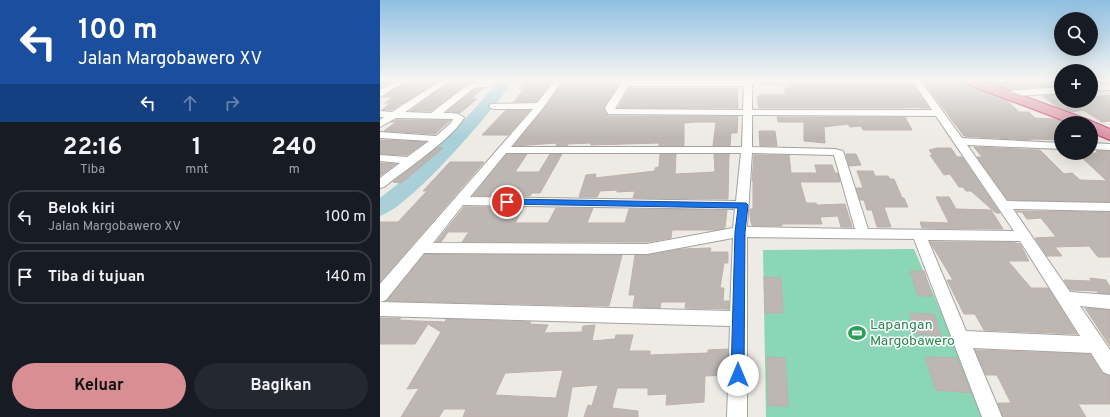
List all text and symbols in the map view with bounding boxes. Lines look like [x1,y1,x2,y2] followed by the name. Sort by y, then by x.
[1054,12,1098,160] map controls
[1054,12,1098,56] button: search
[78,13,158,49] text: 100 m
[12,16,64,68] icon: left
[78,48,262,71] text: Jalan Margobawero XV
[1054,64,1098,108] button: +
[137,92,159,114] icon: left
[179,92,201,114] icon: ahead
[221,92,243,114] icon: right
[1054,116,1098,160] button: −
[63,133,122,163] text: 22:16
[192,133,202,163] text: 1
[271,133,317,163] text: 240
[80,162,105,178] text: Tiba
[185,162,208,178] text: mnt
[289,162,300,178] text: m
[490,185,524,219] pin
[496,191,518,213] icon: arrive
[48,200,115,219] text: Belok kiri
[14,206,36,228] icon: left
[325,208,366,227] text: 100 m
[48,219,181,235] text: Jalan Margobawero XV
[14,266,36,288] icon: arrive
[48,268,145,287] text: Tiba di tujuan
[326,268,366,287] text: 140 m
[870,317,955,350] place label: Lapangan Margobawero
[847,323,867,343] sports icon: Lapangan Margobawero
[717,354,759,396] position arrow
[12,363,186,409] button: Keluar
[194,363,368,409] button: Bagikan

